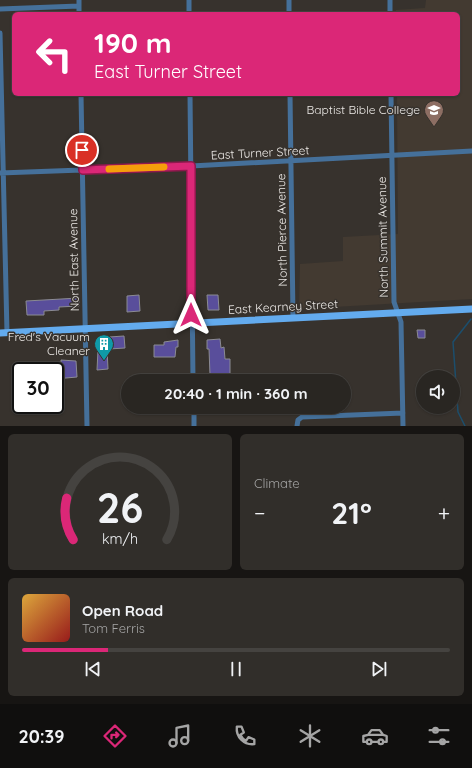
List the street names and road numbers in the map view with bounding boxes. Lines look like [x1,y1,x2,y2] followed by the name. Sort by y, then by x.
[210,142,310,163] street label: East Turner Street
[273,173,290,287] street label: North Pierce Avenue
[374,176,391,298] street label: North Summit Avenue
[65,208,82,312] street label: North East Avenue
[228,296,338,317] street label: East Kearney Street

